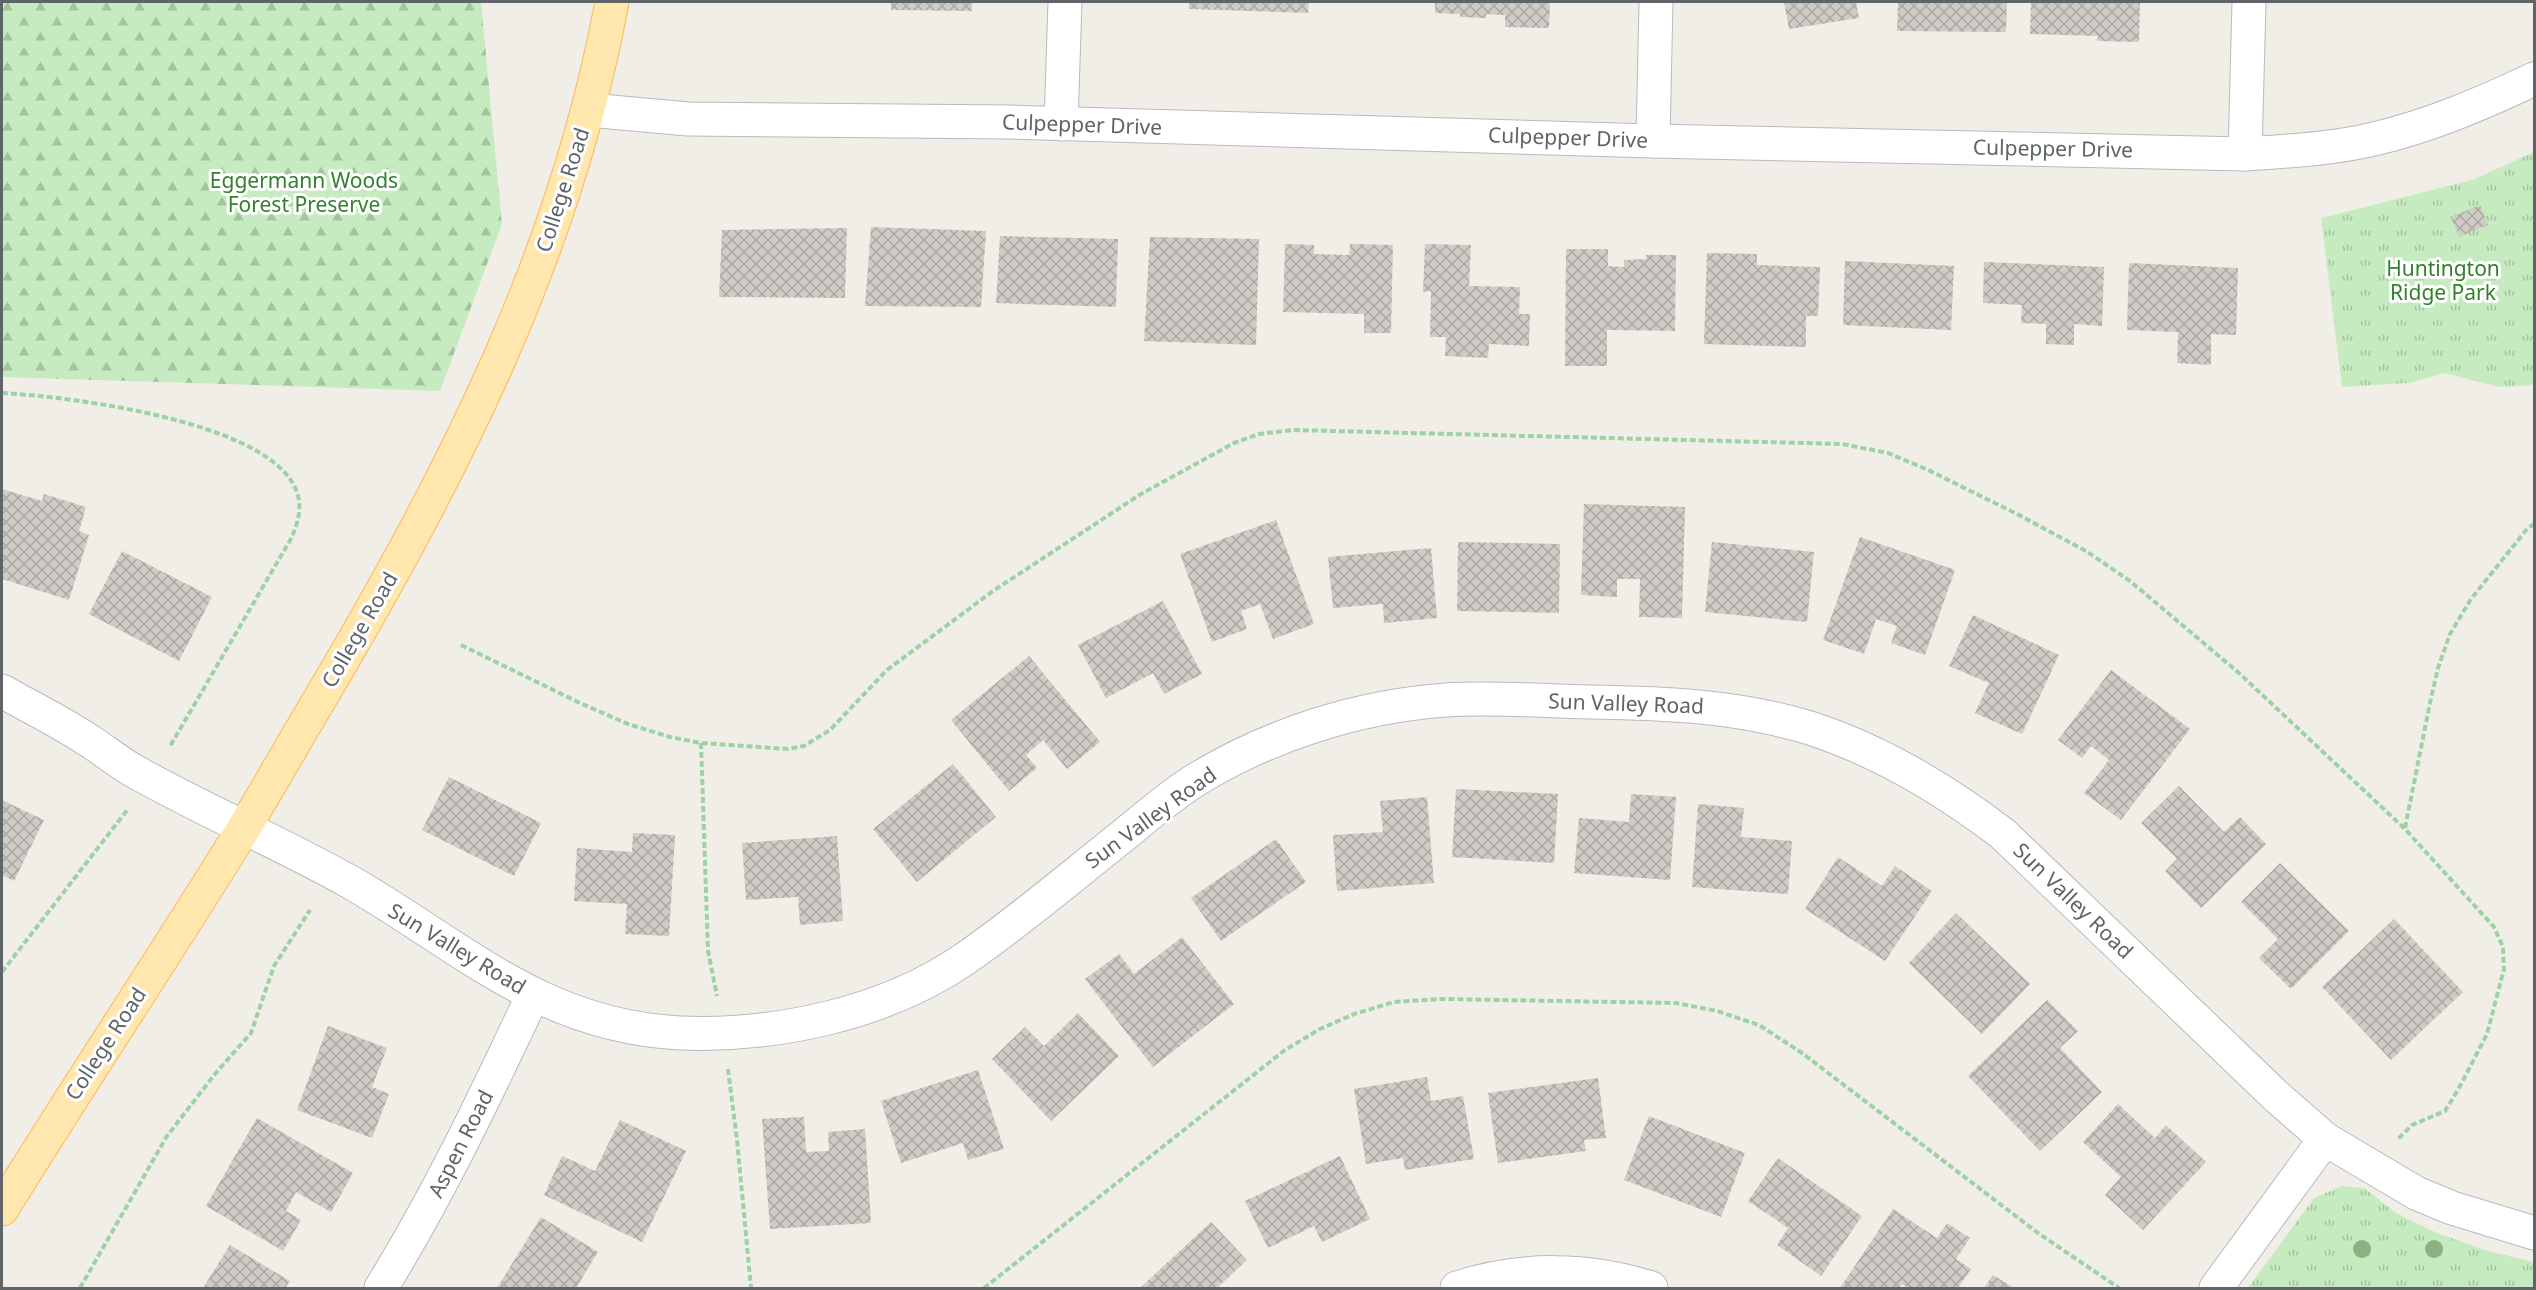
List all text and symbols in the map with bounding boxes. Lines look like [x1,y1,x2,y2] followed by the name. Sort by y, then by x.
[1002,107,1163,141] street label: Culpepper Drive
[1488,120,1649,154] street label: Culpepper Drive
[529,124,595,256] street label: College Road
[1973,133,2133,163] street label: Culpepper Drive
[210,166,398,218] park label: Eggermann Woods Forest Preserve
[2386,254,2500,306] park label: Huntington Ridge Park
[315,566,404,693] street label: College Road
[1548,686,1704,720] street label: Sun Valley Road
[1079,760,1222,874] street label: Sun Valley Road
[2008,836,2139,964] street label: Sun Valley Road
[384,896,532,1000] street label: Sun Valley Road
[58,982,152,1105] street label: College Road
[421,1085,499,1202] street label: Aspen Road

